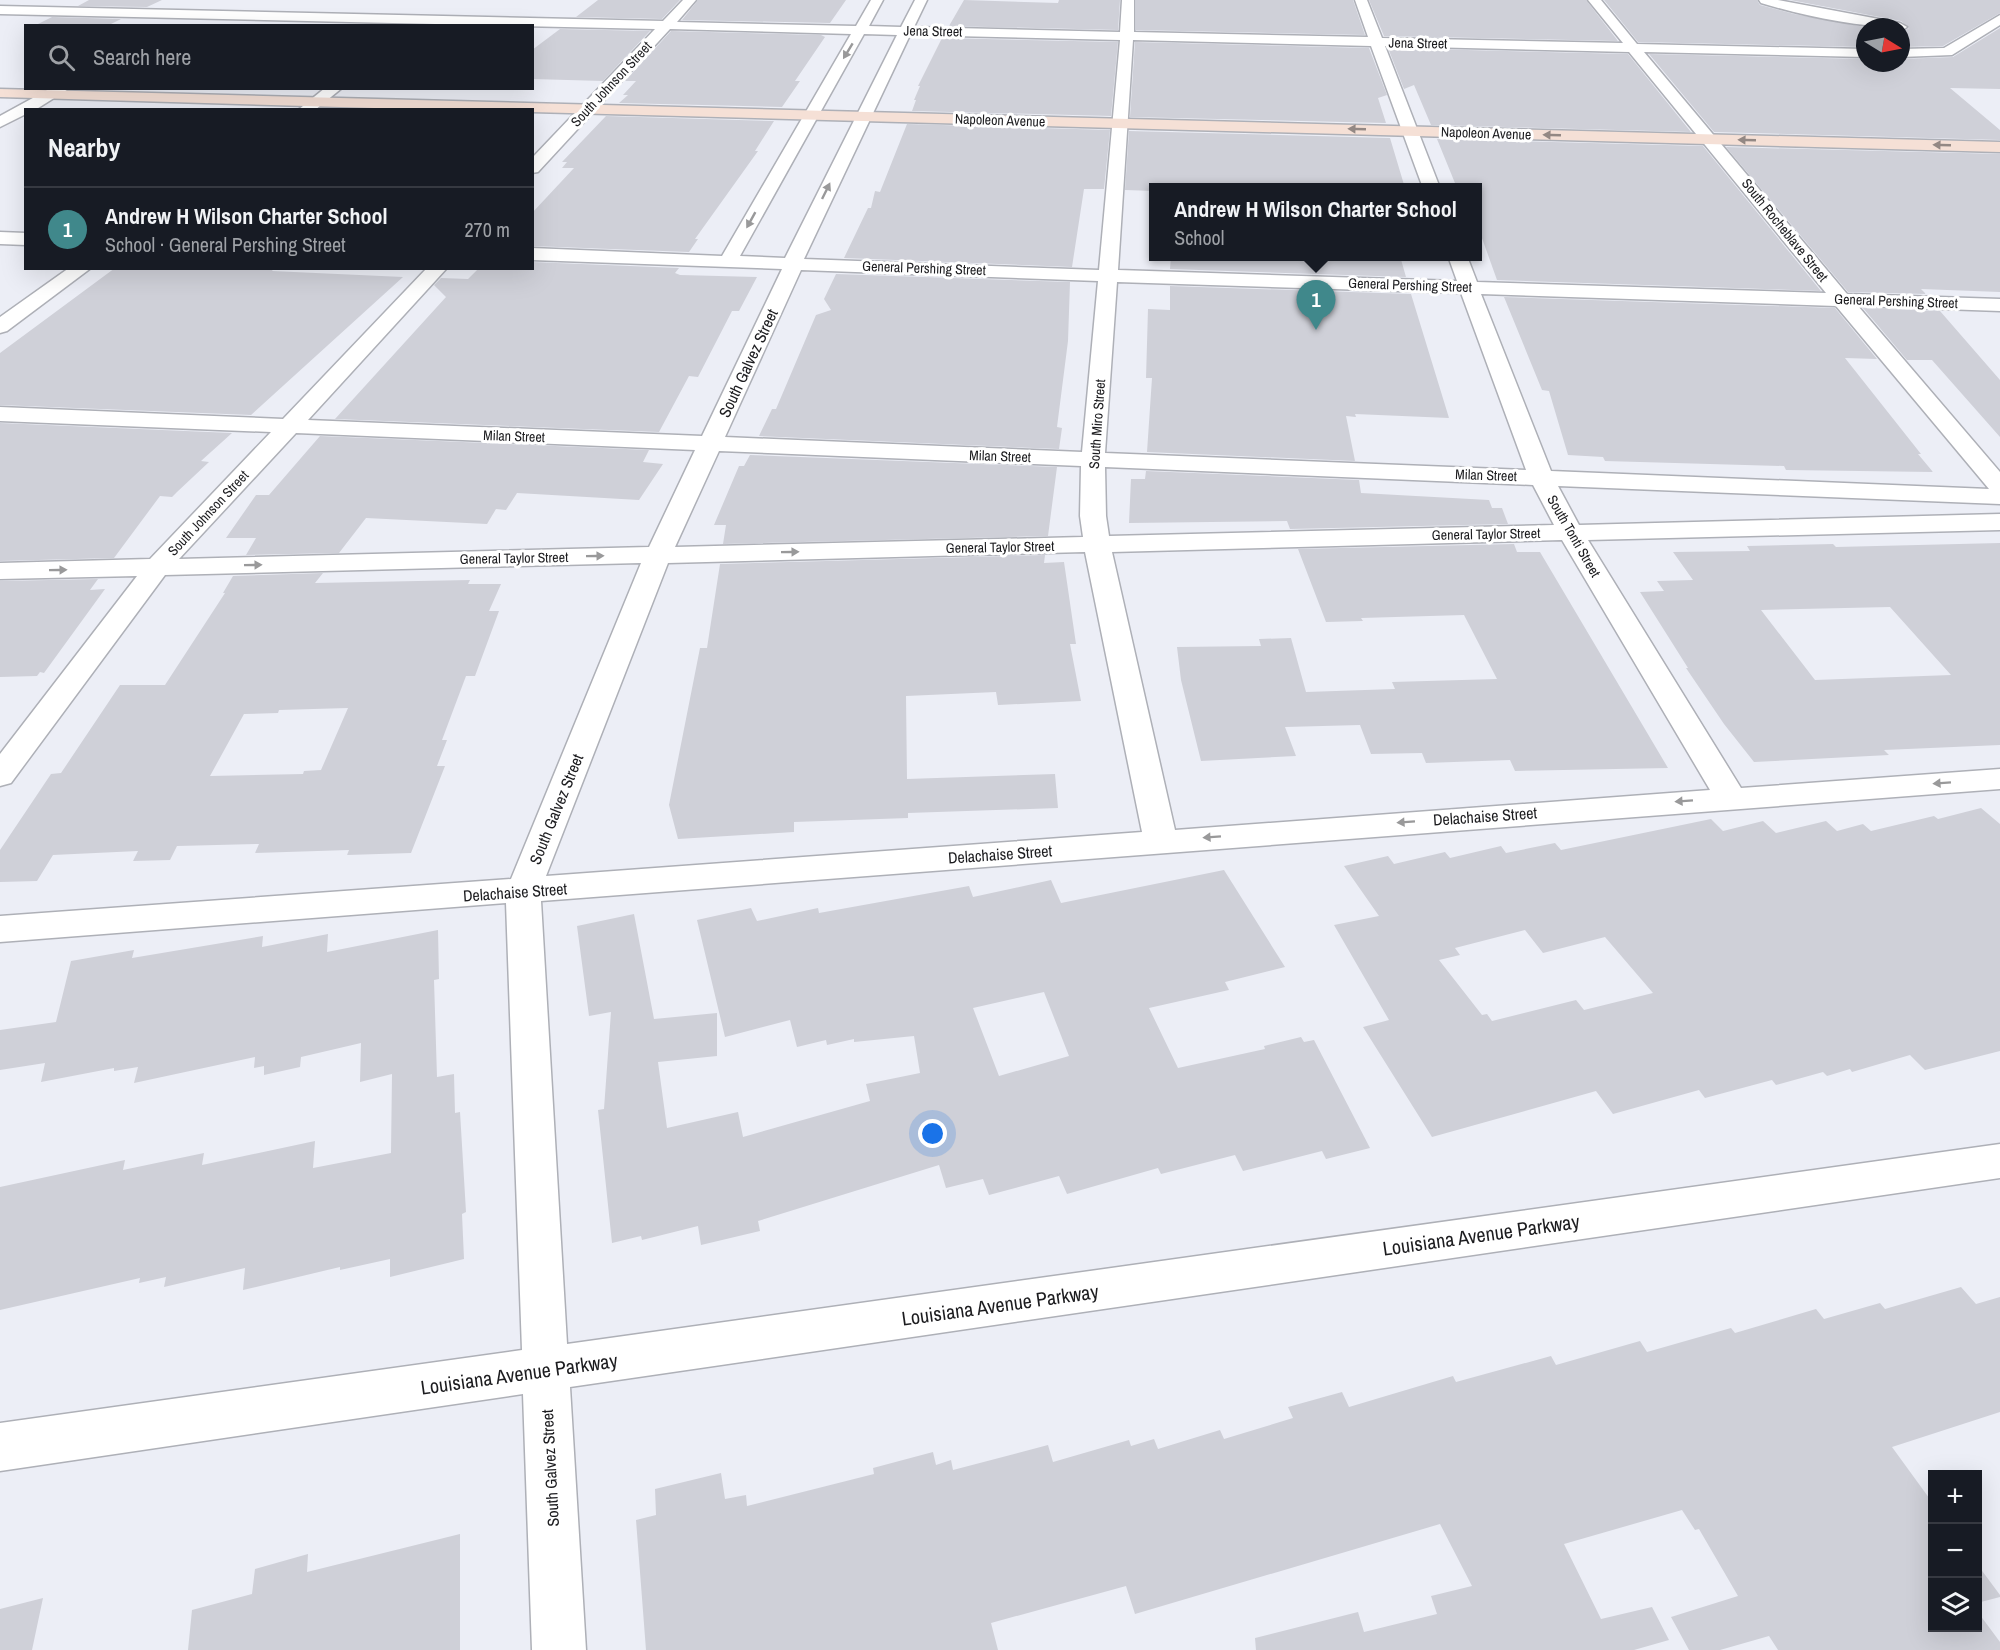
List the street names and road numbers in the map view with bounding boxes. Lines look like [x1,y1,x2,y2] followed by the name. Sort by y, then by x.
[903,21,963,41] street label: Jena Street
[1388,33,1448,53] street label: Jena Street
[567,37,655,131] street label: South Johnson Street
[954,109,1046,131] street label: Napoleon Avenue
[1440,122,1532,144] street label: Napoleon Avenue
[1738,175,1832,285] street label: South Rocheblave Street
[862,257,986,279] street label: General Pershing Street
[1348,274,1472,296] street label: General Pershing Street
[1834,290,1958,312] street label: General Pershing Street
[713,305,783,421] street label: South Galvez Street
[1085,378,1109,470] street label: South Miro Street
[483,426,545,446] street label: Milan Street
[969,446,1031,466] street label: Milan Street
[1455,465,1517,485] street label: Milan Street
[164,466,252,560] street label: South Johnson Street
[1543,492,1605,580] street label: South Tonti Street
[1432,524,1540,544] street label: General Taylor Street
[946,537,1054,557] street label: General Taylor Street
[460,548,568,568] street label: General Taylor Street
[524,750,588,868] street label: South Galvez Street
[1432,801,1538,831] street label: Delachaise Street
[947,839,1053,869] street label: Delachaise Street
[462,877,568,907] street label: Delachaise Street
[1381,1207,1582,1262] street label: Louisiana Avenue Parkway
[900,1277,1101,1332] street label: Louisiana Avenue Parkway
[419,1346,620,1401] street label: Louisiana Avenue Parkway
[536,1408,564,1527] street label: South Galvez Street

